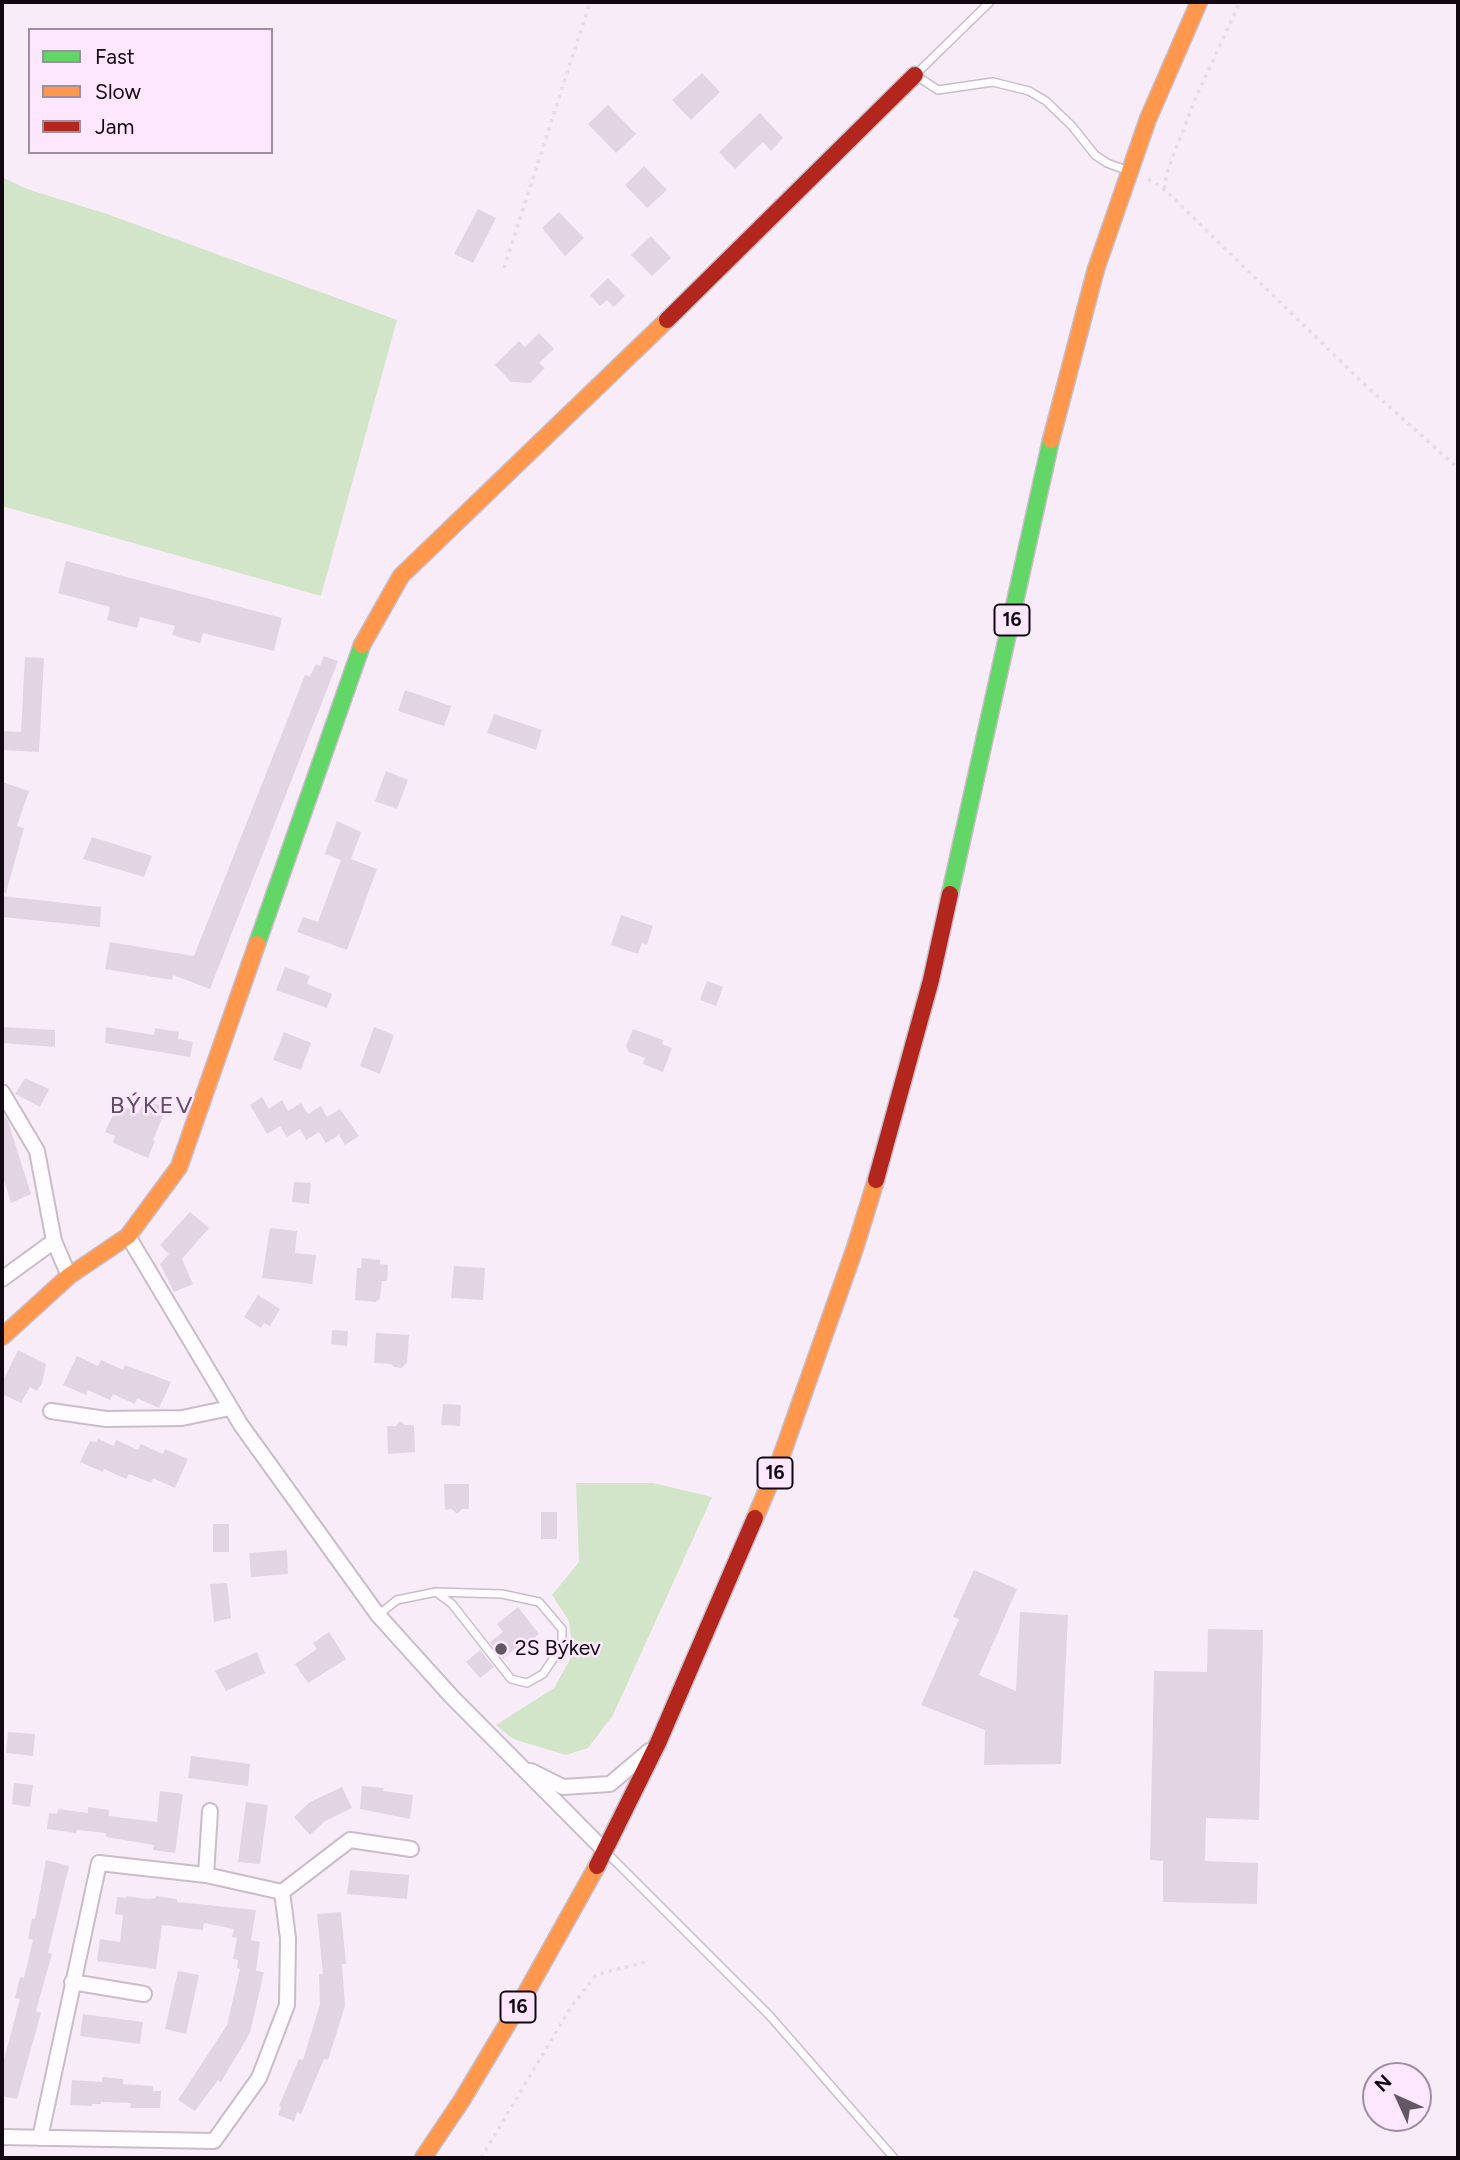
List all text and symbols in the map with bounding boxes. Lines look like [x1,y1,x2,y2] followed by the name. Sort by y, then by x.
[28,28,273,154] legend
[95,44,135,69] text: Fast
[95,79,141,104] text: Slow
[95,114,134,139] text: Jam
[995,604,1030,636] road number: 16
[110,1092,194,1120] district label: BÝKEV
[758,1457,792,1488] road number: 16
[515,1636,601,1662] place label: 2S Býkev
[493,1641,509,1657] marker: 2S Býkev
[500,1992,536,2022] road number: 16
[1362,2062,1432,2132] north arrow
[1370,2070,1397,2097] text: N

